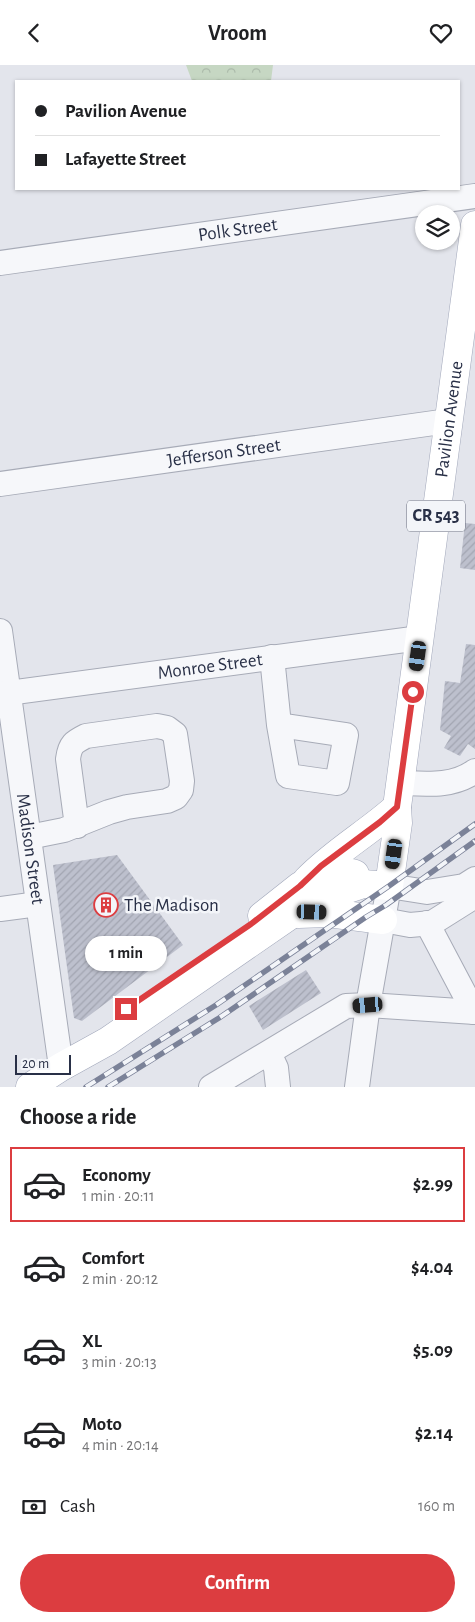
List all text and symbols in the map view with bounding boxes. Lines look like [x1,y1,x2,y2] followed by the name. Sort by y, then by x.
[20,19,48,47] icon: back
[427,19,455,47] icon: heart
[208,22,267,44] text: Vroom
[65,102,187,121] text: Pavilion Avenue
[65,150,186,169] text: Lafayette Street
[415,205,460,250] map controls
[415,205,460,250] button: layers
[197,215,278,244] street label: Polk Street
[432,360,466,479] street label: Pavilion Avenue
[166,435,282,470] street label: Jefferson Street
[407,501,465,531] road number: CR 543
[408,640,427,672] car
[157,650,264,682] street label: Monroe Street
[402,681,424,703] route start
[13,792,48,906] street label: Madison Street
[384,838,403,870] car
[93,892,119,918] building icon: The Madison
[124,896,219,915] place label: The Madison
[296,904,327,920] car
[85,937,167,971] callout: 1 min
[109,945,143,961] text: 1 min
[352,996,383,1014] car
[115,998,137,1020] route end
[15,1052,71,1075] scale bar
[22,1057,49,1071] text: 20 m
[20,1106,136,1128] text: Choose a ride
[22,1162,67,1207] icon: car
[82,1166,151,1185] text: Economy
[413,1175,453,1194] text: $2.99
[82,1188,154,1204] text: 1 min · 20:11
[22,1245,67,1290] icon: car
[82,1249,144,1268] text: Comfort
[411,1258,453,1277] text: $4.04
[82,1271,158,1287] text: 2 min · 20:12
[22,1328,67,1373] icon: car
[82,1332,102,1351] text: XL
[413,1341,453,1360] text: $5.09
[82,1354,157,1370] text: 3 min · 20:13
[22,1411,67,1456] icon: car
[82,1415,122,1434] text: Moto
[415,1424,453,1443] text: $2.14
[82,1437,159,1453] text: 4 min · 20:14
[20,1493,48,1521] icon: cash
[60,1497,96,1516] text: Cash
[418,1498,455,1514] text: 160 m
[20,1554,455,1612] button: Confirm

